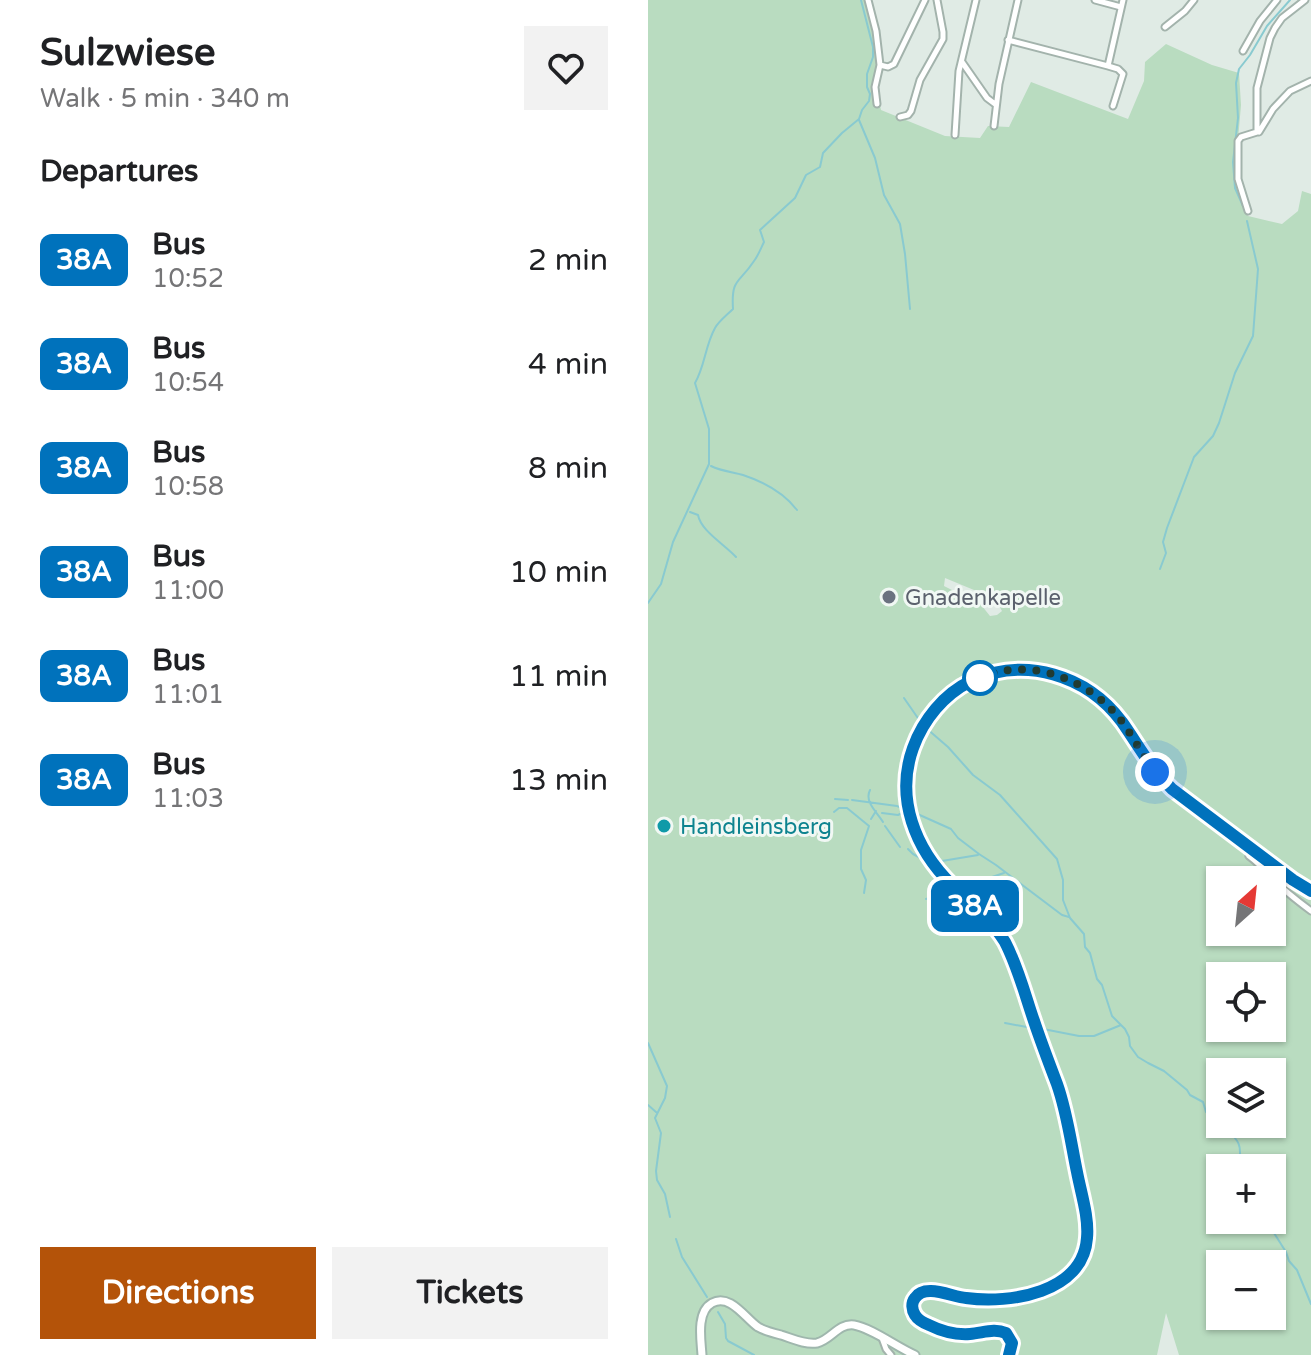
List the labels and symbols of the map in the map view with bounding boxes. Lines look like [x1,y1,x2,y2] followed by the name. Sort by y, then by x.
[905,585,1061,611] place label: Gnadenkapelle
[880,588,898,606] marker: Gnadenkapelle
[963,661,997,695] unlabelled marker
[1135,752,1175,792] your location
[680,814,832,840] place label: Handleinsberg
[655,817,673,835] marker: Handleinsberg
[1206,866,1286,946] north arrow
[929,880,1021,932] line badge: 38A

